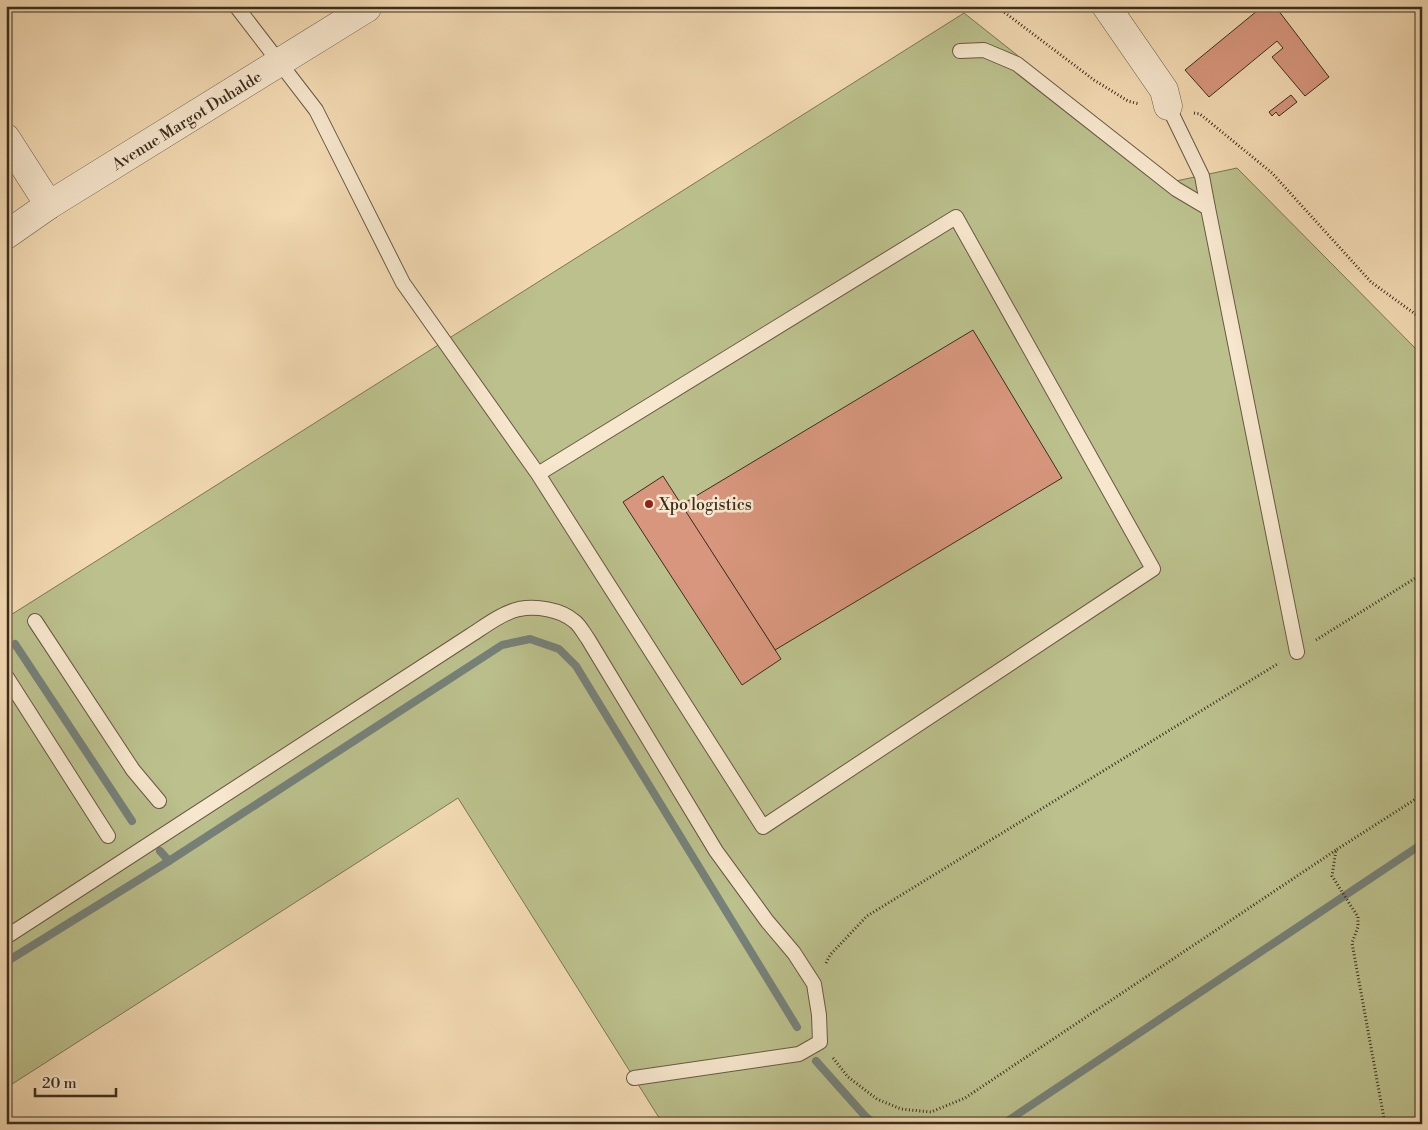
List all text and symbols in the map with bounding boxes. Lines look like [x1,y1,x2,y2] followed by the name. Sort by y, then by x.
[107,67,265,175] street label: Avenue Margot Duhalde
[658,495,752,515] place label: Xpo logistics
[643,498,655,510] marker: Xpo logistics
[35,1065,116,1097] scale bar
[42,1074,77,1093] text: 20 m

